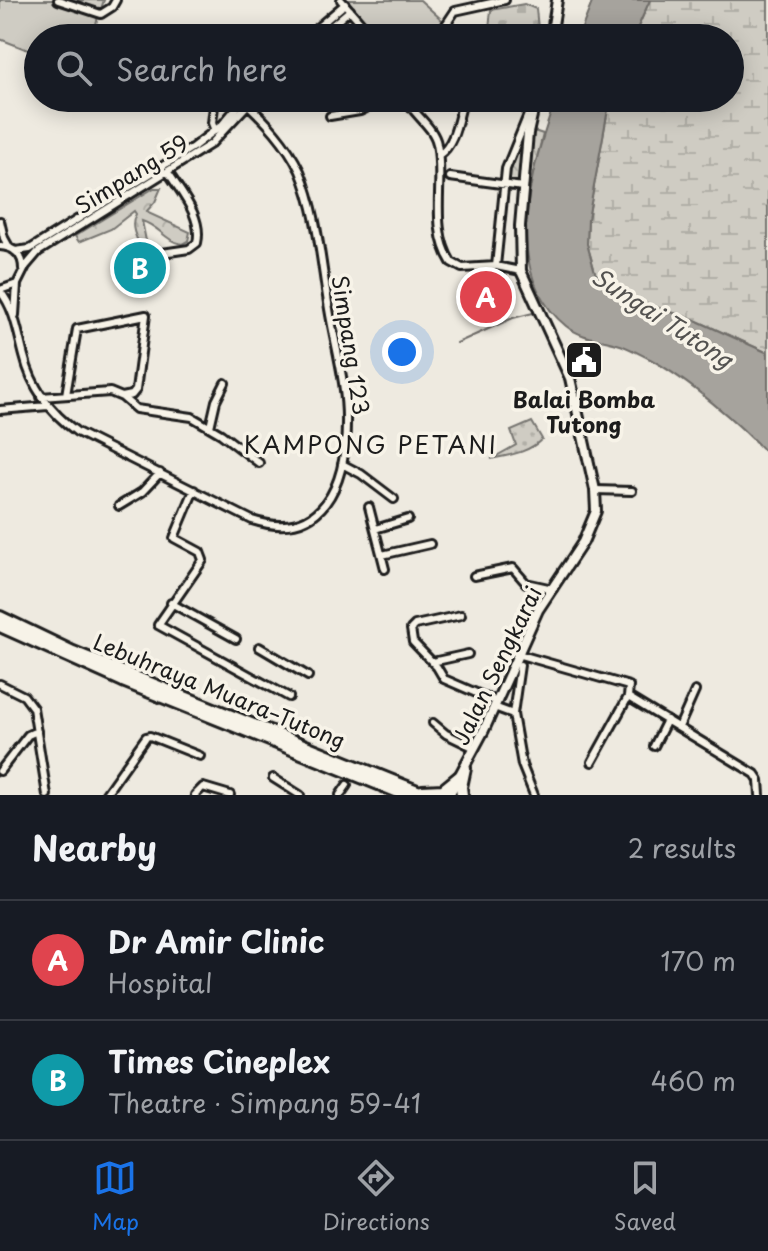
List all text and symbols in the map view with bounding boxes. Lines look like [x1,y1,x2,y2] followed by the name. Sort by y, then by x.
[24,24,744,112] search box
[52,46,96,90] icon: search
[116,46,288,91] text: Search here
[68,125,194,221] street label: Simpang 59
[114,238,166,298] pin: B
[585,258,742,377] water label: Sungai Tutong
[460,267,512,327] pin: A
[325,273,379,417] street label: Simpang 123
[382,332,422,372] your location
[563,339,605,381] public building icon: Balai Bomba Tutong
[513,382,655,440] place label: Balai Bomba Tutong
[244,426,498,462] district label: KAMPONG PETANI
[443,580,549,750] street label: Jalan Sengkarai
[89,624,351,756] street label: Lebuhraya Muara–Tutong
[32,821,157,873] text: Nearby
[628,828,736,867] text: 2 results
[108,918,325,963] text: Dr Amir Clinic
[48,941,68,980] text: A
[661,941,736,980] text: 170 m
[108,963,212,1002] text: Hospital
[108,1038,330,1083] text: Times Cineplex
[49,1061,67,1100] text: B
[651,1061,736,1100] text: 460 m
[108,1083,421,1122] text: Theatre · Simpang 59-41
[92,1156,139,1237] tab: Map
[323,1156,430,1237] tab: Directions
[614,1156,676,1237] tab: Saved

